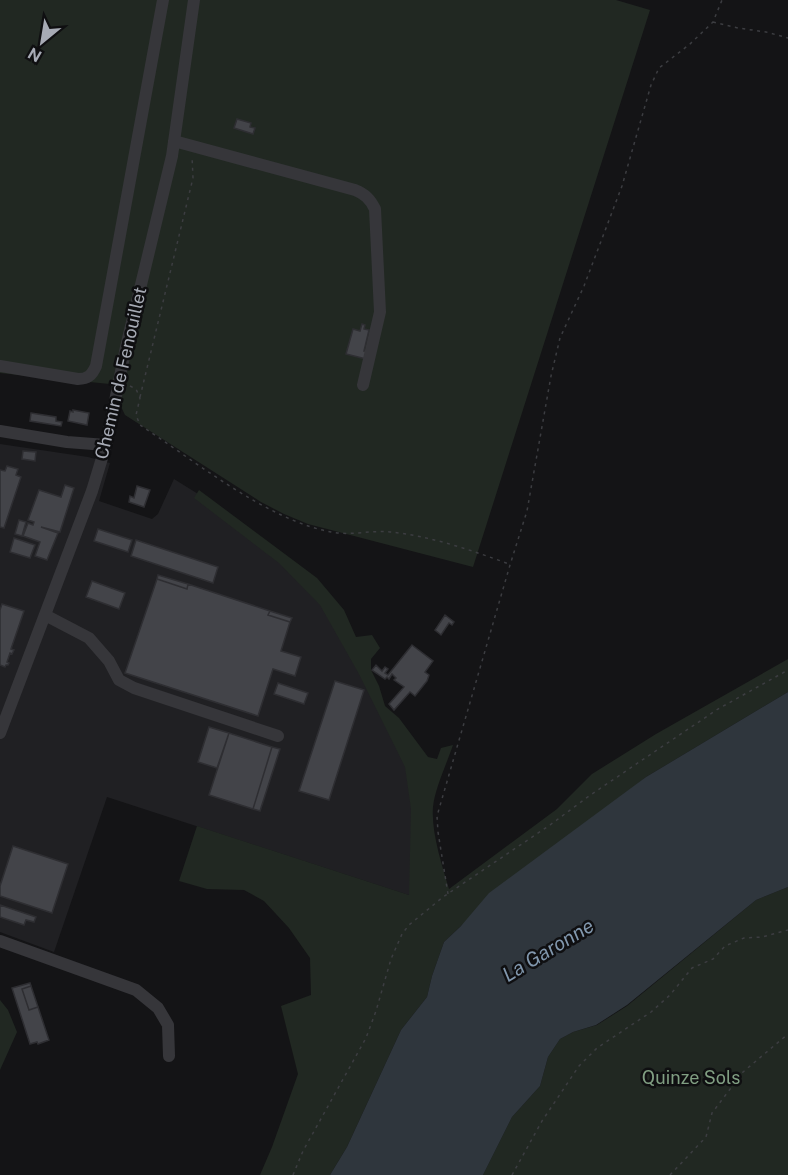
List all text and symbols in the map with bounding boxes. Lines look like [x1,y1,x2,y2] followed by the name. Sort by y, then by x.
[12,12,72,72] north arrow
[25,43,45,66] text: N
[90,285,151,461] street label: Chemin de Fenouillet
[498,913,598,987] water label: La Garonne
[642,1067,740,1088] park label: Quinze Sols

